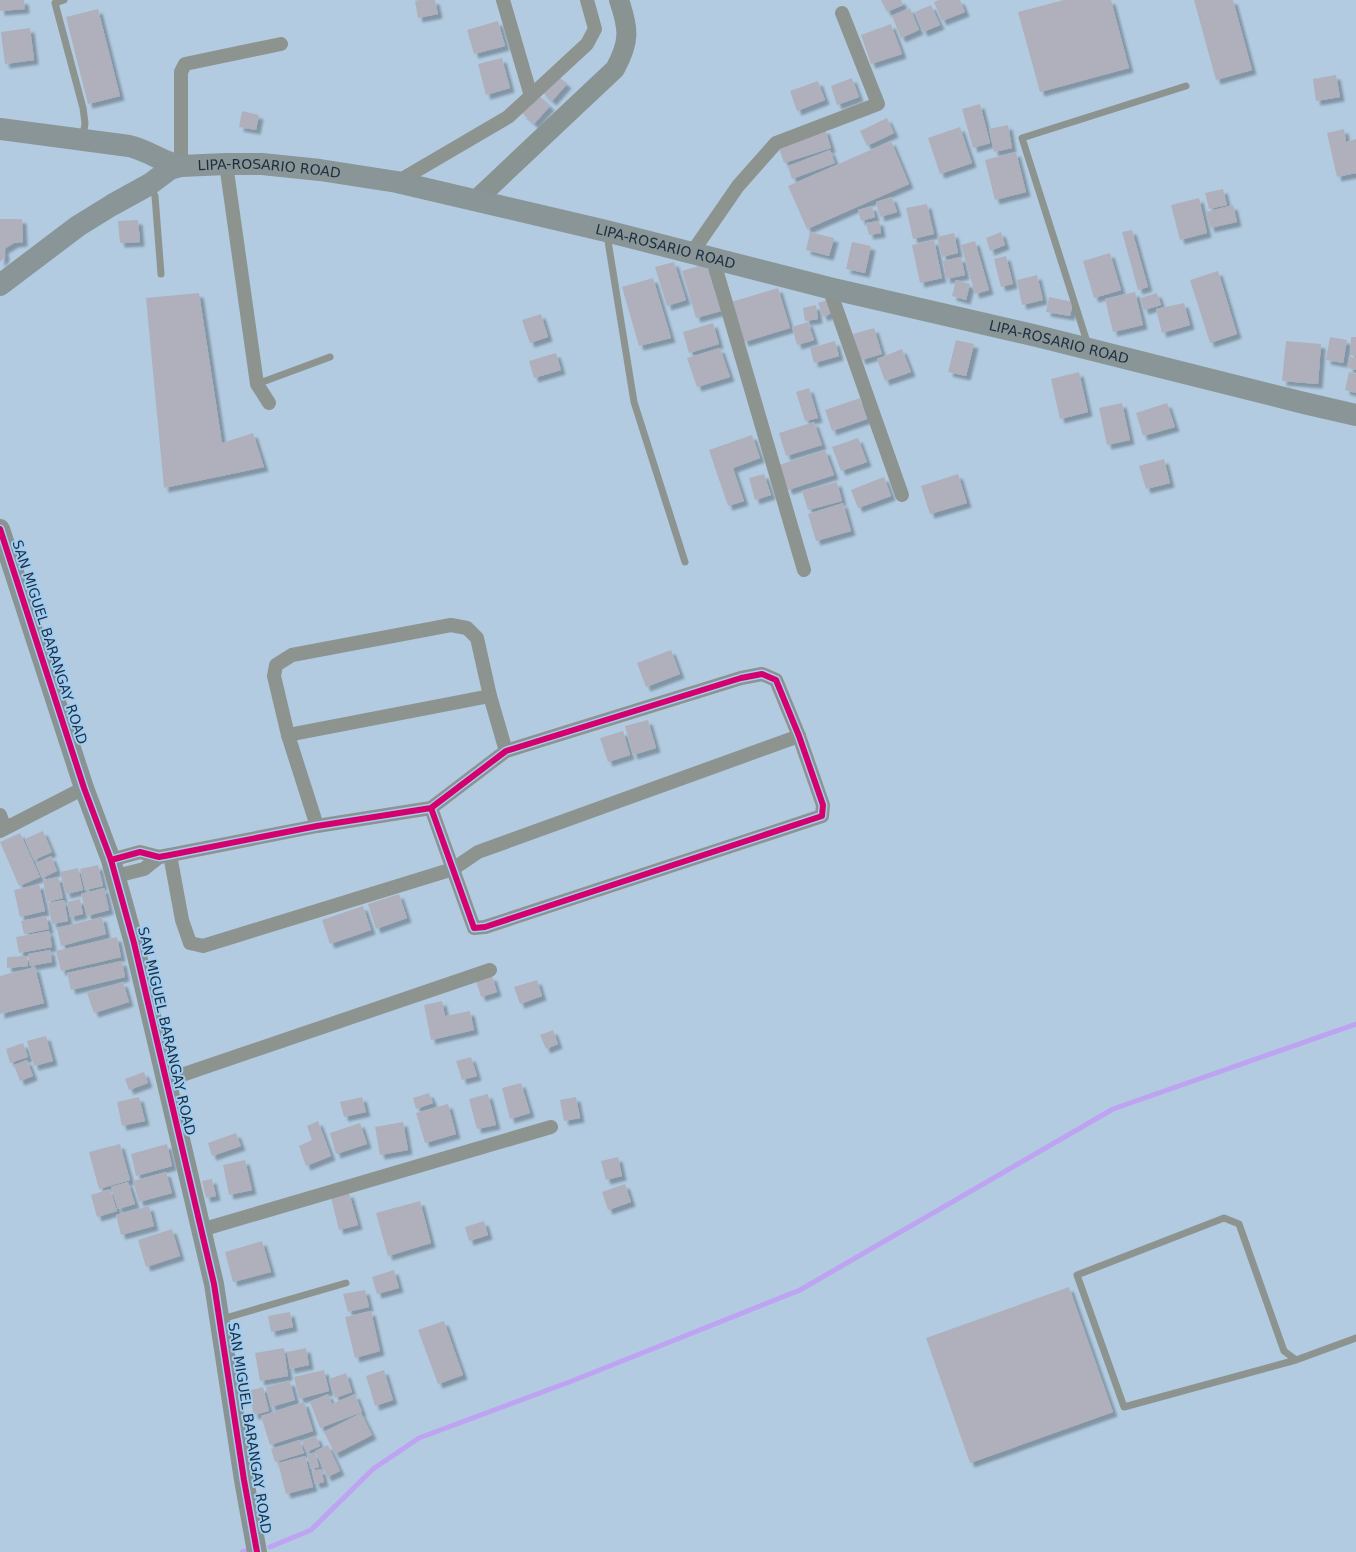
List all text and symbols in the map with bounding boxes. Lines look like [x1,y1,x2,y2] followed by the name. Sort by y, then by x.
[197,156,342,181] street label: LIPA-ROSARIO ROAD
[594,221,737,272] street label: LIPA-ROSARIO ROAD
[987,317,1131,367] street label: LIPA-ROSARIO ROAD
[9,538,91,746] street label: SAN MIGUEL BARANGAY ROAD
[135,925,199,1137] street label: SAN MIGUEL BARANGAY ROAD
[225,1321,275,1535] street label: SAN MIGUEL BARANGAY ROAD

